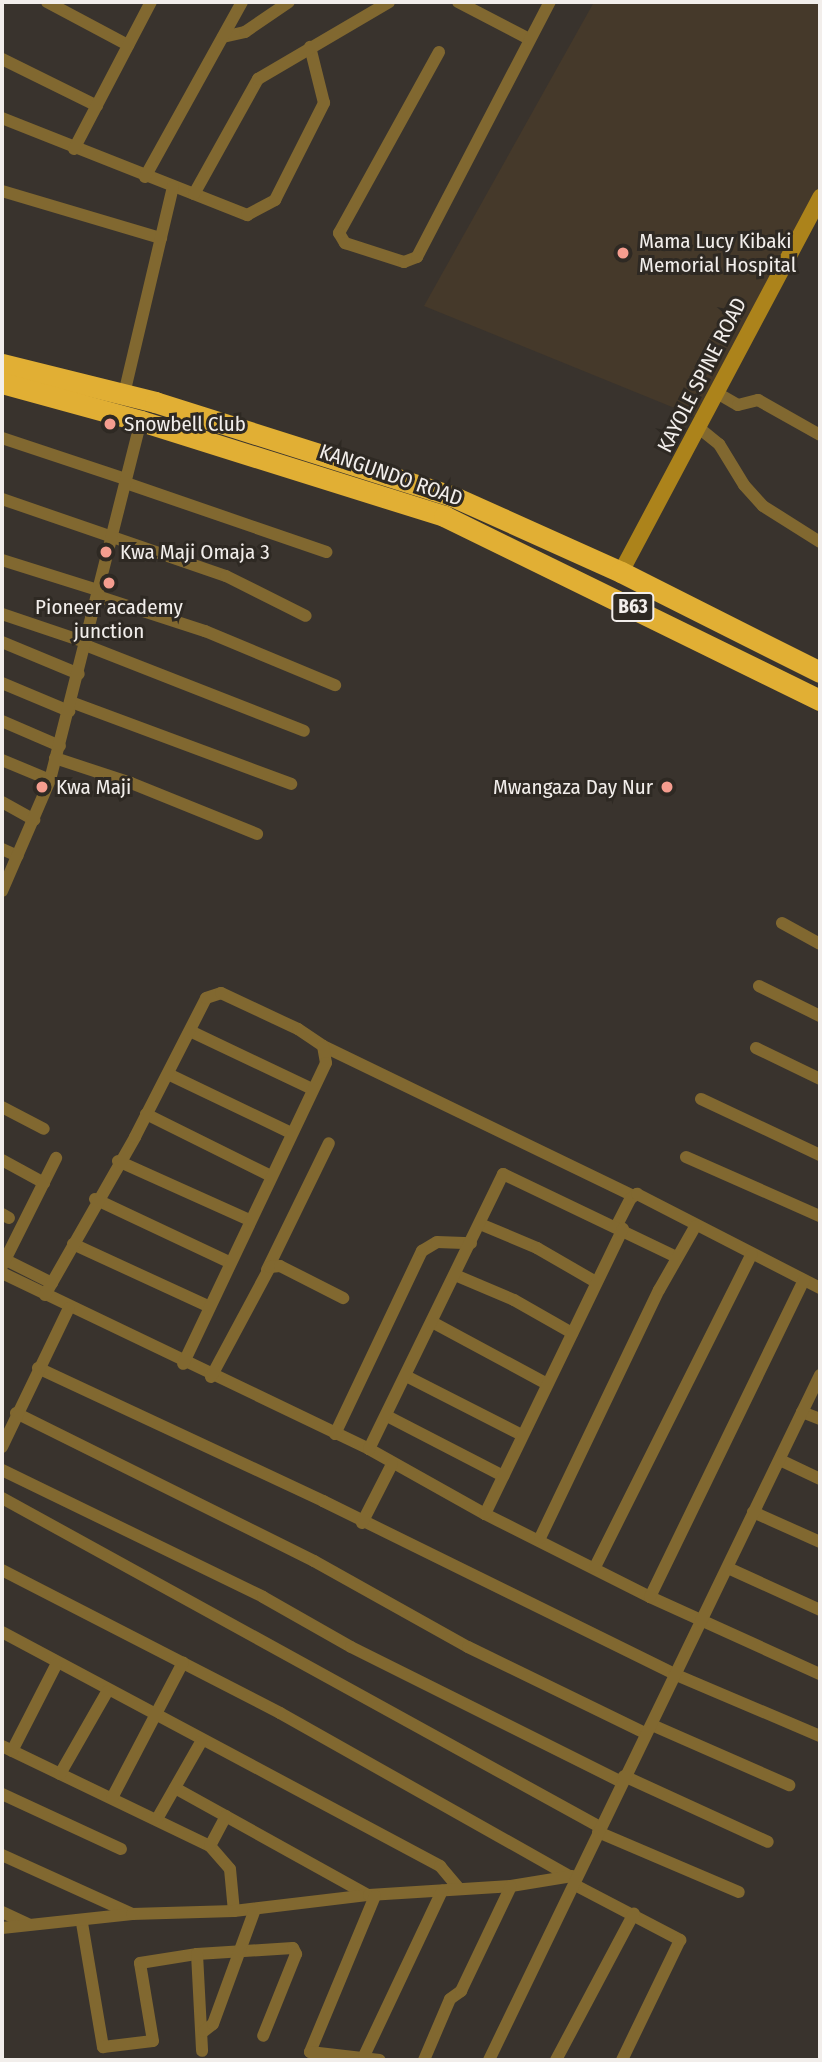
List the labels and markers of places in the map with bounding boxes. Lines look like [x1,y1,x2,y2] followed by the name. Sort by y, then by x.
[639,228,796,278] place label: Mama Lucy Kibaki Memorial Hospital
[613,243,633,263] marker: Mama Lucy Kibaki Memorial Hospital
[124,411,246,437] place label: Snowbell Club
[102,416,118,432] marker: Snowbell Club
[120,539,270,565] place label: Kwa Maji Omaja 3
[98,544,114,560] marker: Kwa Maji Omaja 3
[101,575,117,591] marker: Pioneer academy junction
[35,594,183,644] place label: Pioneer academy junction
[56,774,131,800] place label: Kwa Maji
[493,774,653,800] place label: Mwangaza Day Nur
[34,779,50,795] marker: Kwa Maji
[659,779,675,795] marker: Mwangaza Day Nur

